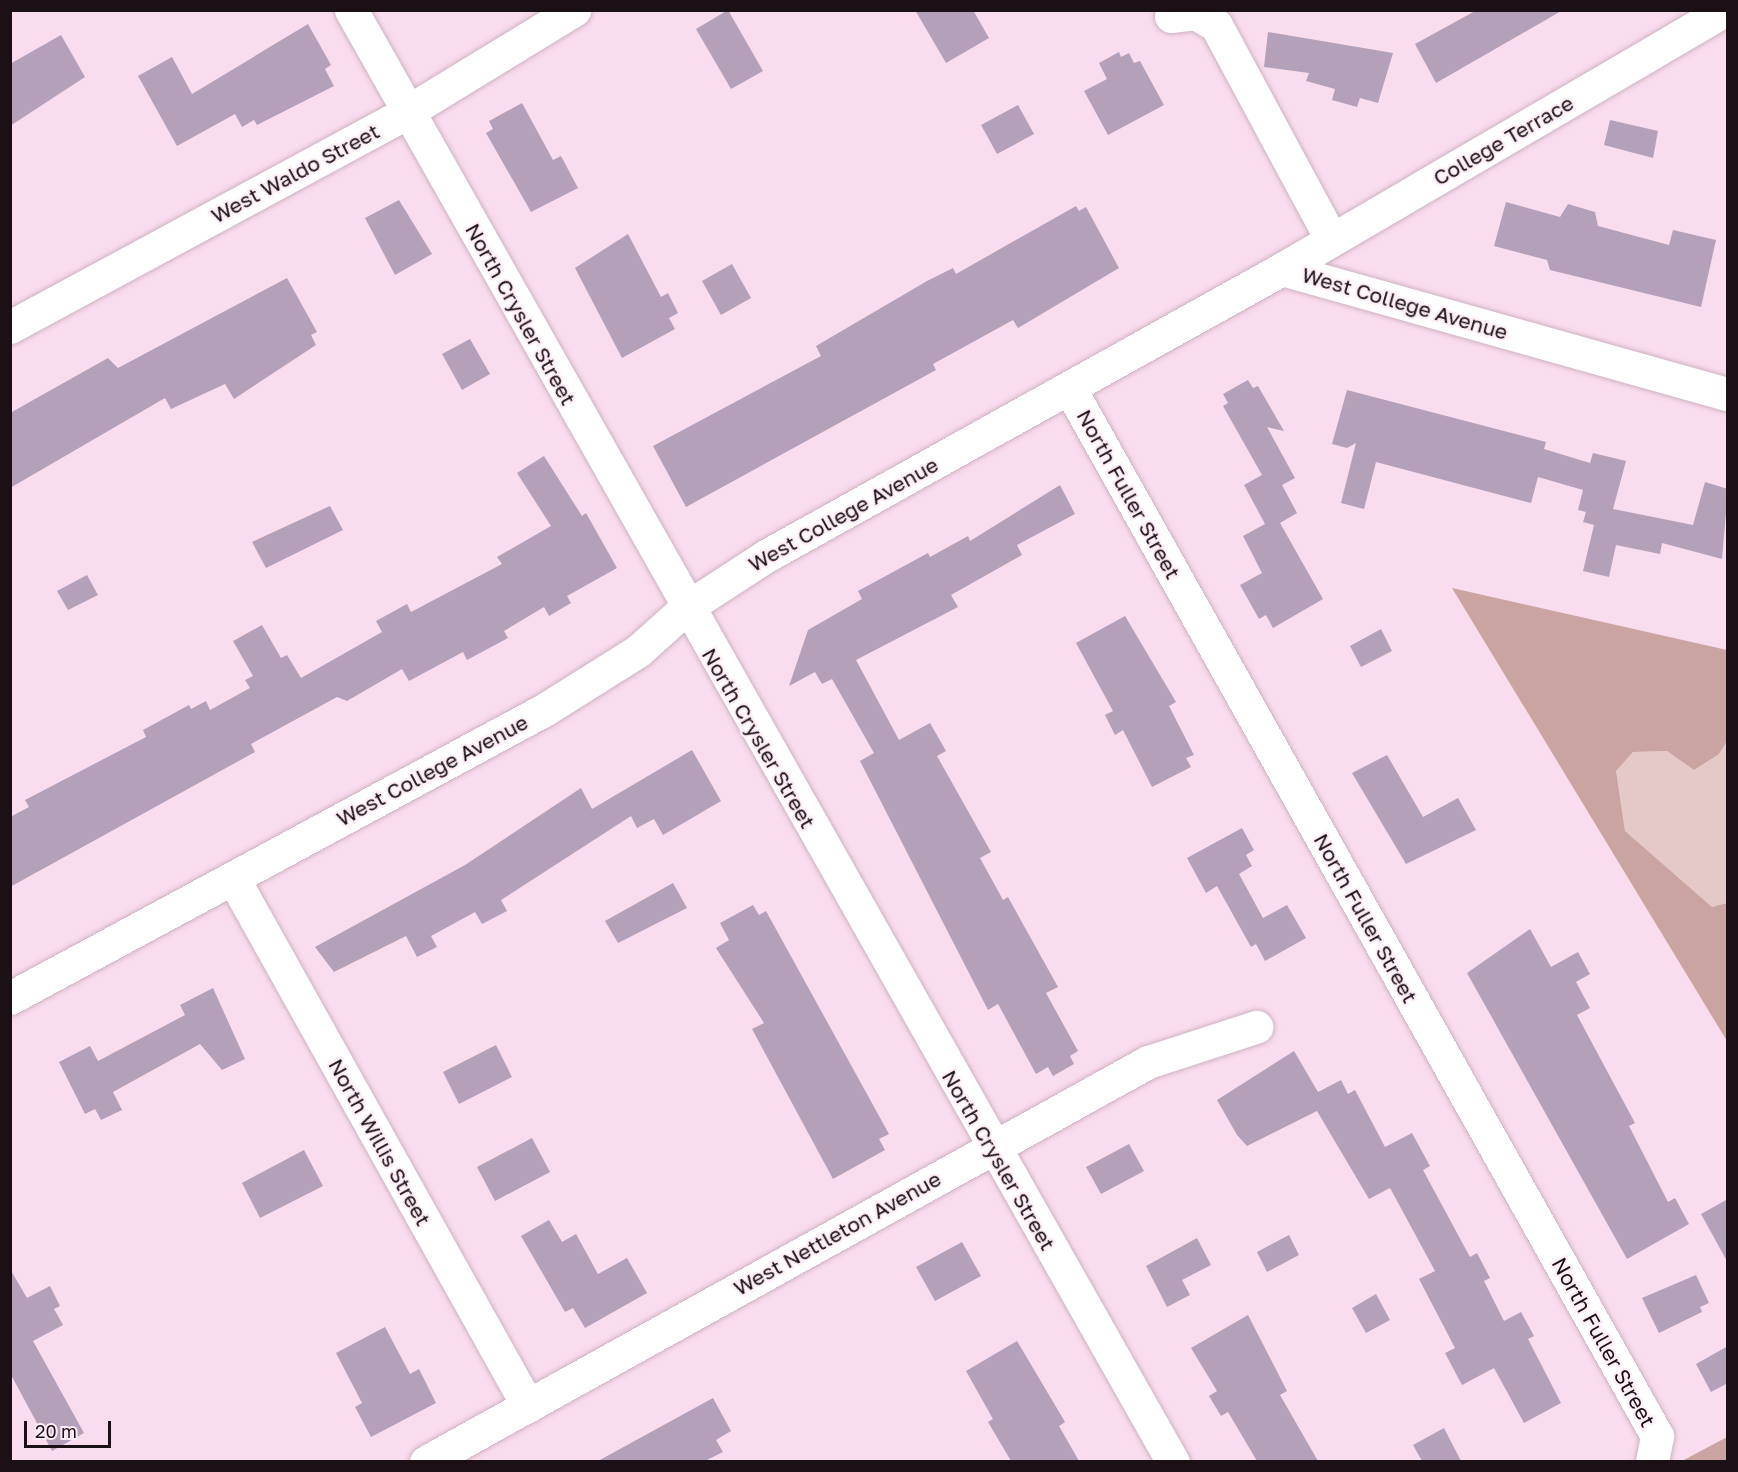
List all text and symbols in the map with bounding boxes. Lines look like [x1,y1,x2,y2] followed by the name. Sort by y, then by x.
[1428,90,1578,190] street label: College Terrace
[207,118,383,228] street label: West Waldo Street
[461,219,581,409] street label: North Crysler Street
[1299,262,1511,344] street label: West College Avenue
[1072,405,1186,583] street label: North Fuller Street
[744,451,942,577] street label: West College Avenue
[697,643,821,833] street label: North Crysler Street
[332,709,532,831] street label: West College Avenue
[1309,829,1423,1007] street label: North Fuller Street
[324,1054,436,1230] street label: North Willis Street
[937,1065,1061,1255] street label: North Crysler Street
[729,1166,945,1300] street label: West Nettleton Avenue
[1547,1253,1661,1431] street label: North Fuller Street
[27,1409,114,1447] scale bar
[35,1420,77,1442] text: 20 m

